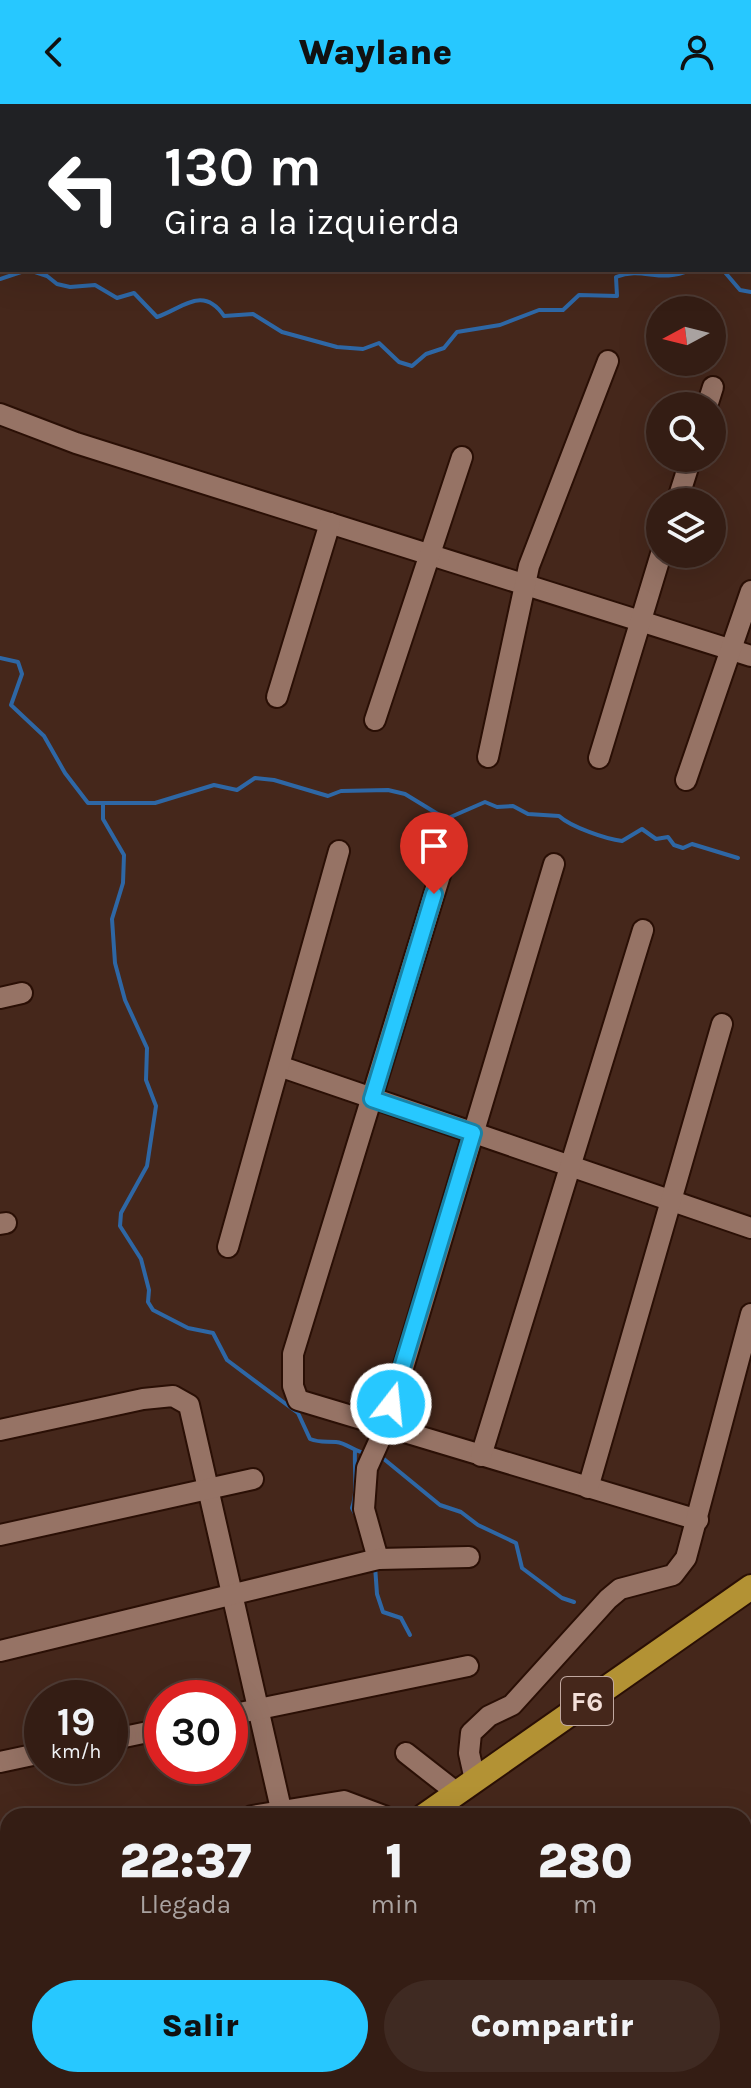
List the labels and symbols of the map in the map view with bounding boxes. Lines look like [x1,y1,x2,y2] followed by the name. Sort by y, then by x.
[646,296,726,376] north arrow
[400,812,468,894] pin
[349,1362,433,1446] position arrow
[561,1677,613,1725] road number: F6
[144,1680,248,1784] speed limit sign: 30

